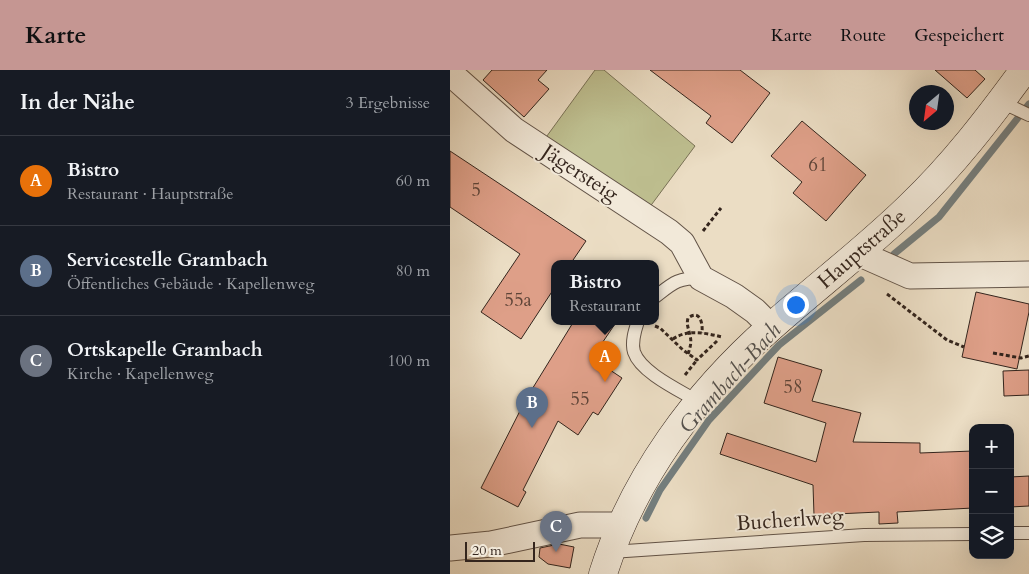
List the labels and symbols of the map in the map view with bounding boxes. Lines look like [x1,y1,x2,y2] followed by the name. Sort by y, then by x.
[909,85,954,130] north arrow
[533,136,624,209] street label: Jägersteig
[808,152,828,178] house number: 61
[471,177,481,203] house number: 5
[812,202,912,296] street label: Hauptstraße
[504,287,532,313] house number: 55a
[783,292,809,318] your location
[672,316,788,440] water label: Grambach-Bach
[589,341,621,382] pin: A
[783,374,803,400] house number: 58
[570,386,590,412] house number: 55
[516,387,548,428] pin: B
[735,502,845,538] street label: Bucherlweg
[540,511,572,552] pin: C
[465,539,535,562] scale bar

